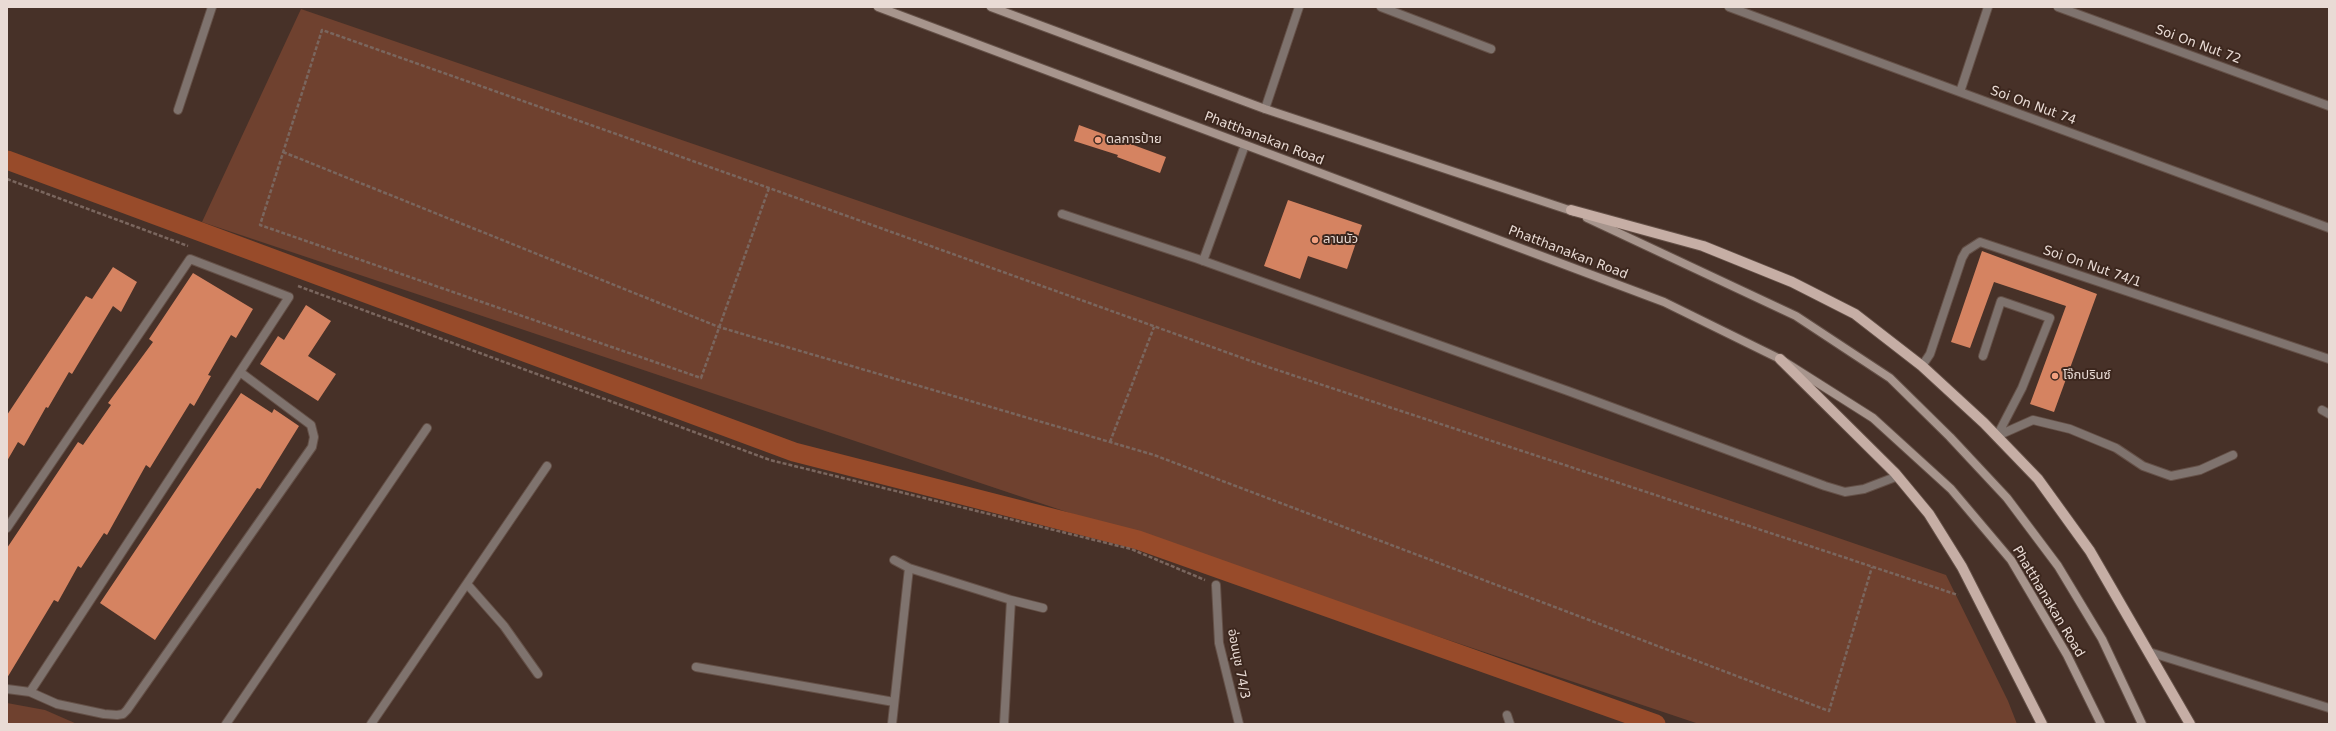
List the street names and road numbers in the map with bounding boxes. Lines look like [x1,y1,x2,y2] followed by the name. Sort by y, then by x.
[2153,22,2243,68] street label: Soi On Nut 72
[1988,83,2078,129] street label: Soi On Nut 74
[1202,109,1326,169] street label: Phatthanakan Road
[1506,223,1630,283] street label: Phatthanakan Road
[2041,243,2143,291] street label: Soi On Nut 74/1
[2009,544,2087,660] street label: Phatthanakan Road
[1224,627,1252,701] street label: อ่อนนุช 74/3

